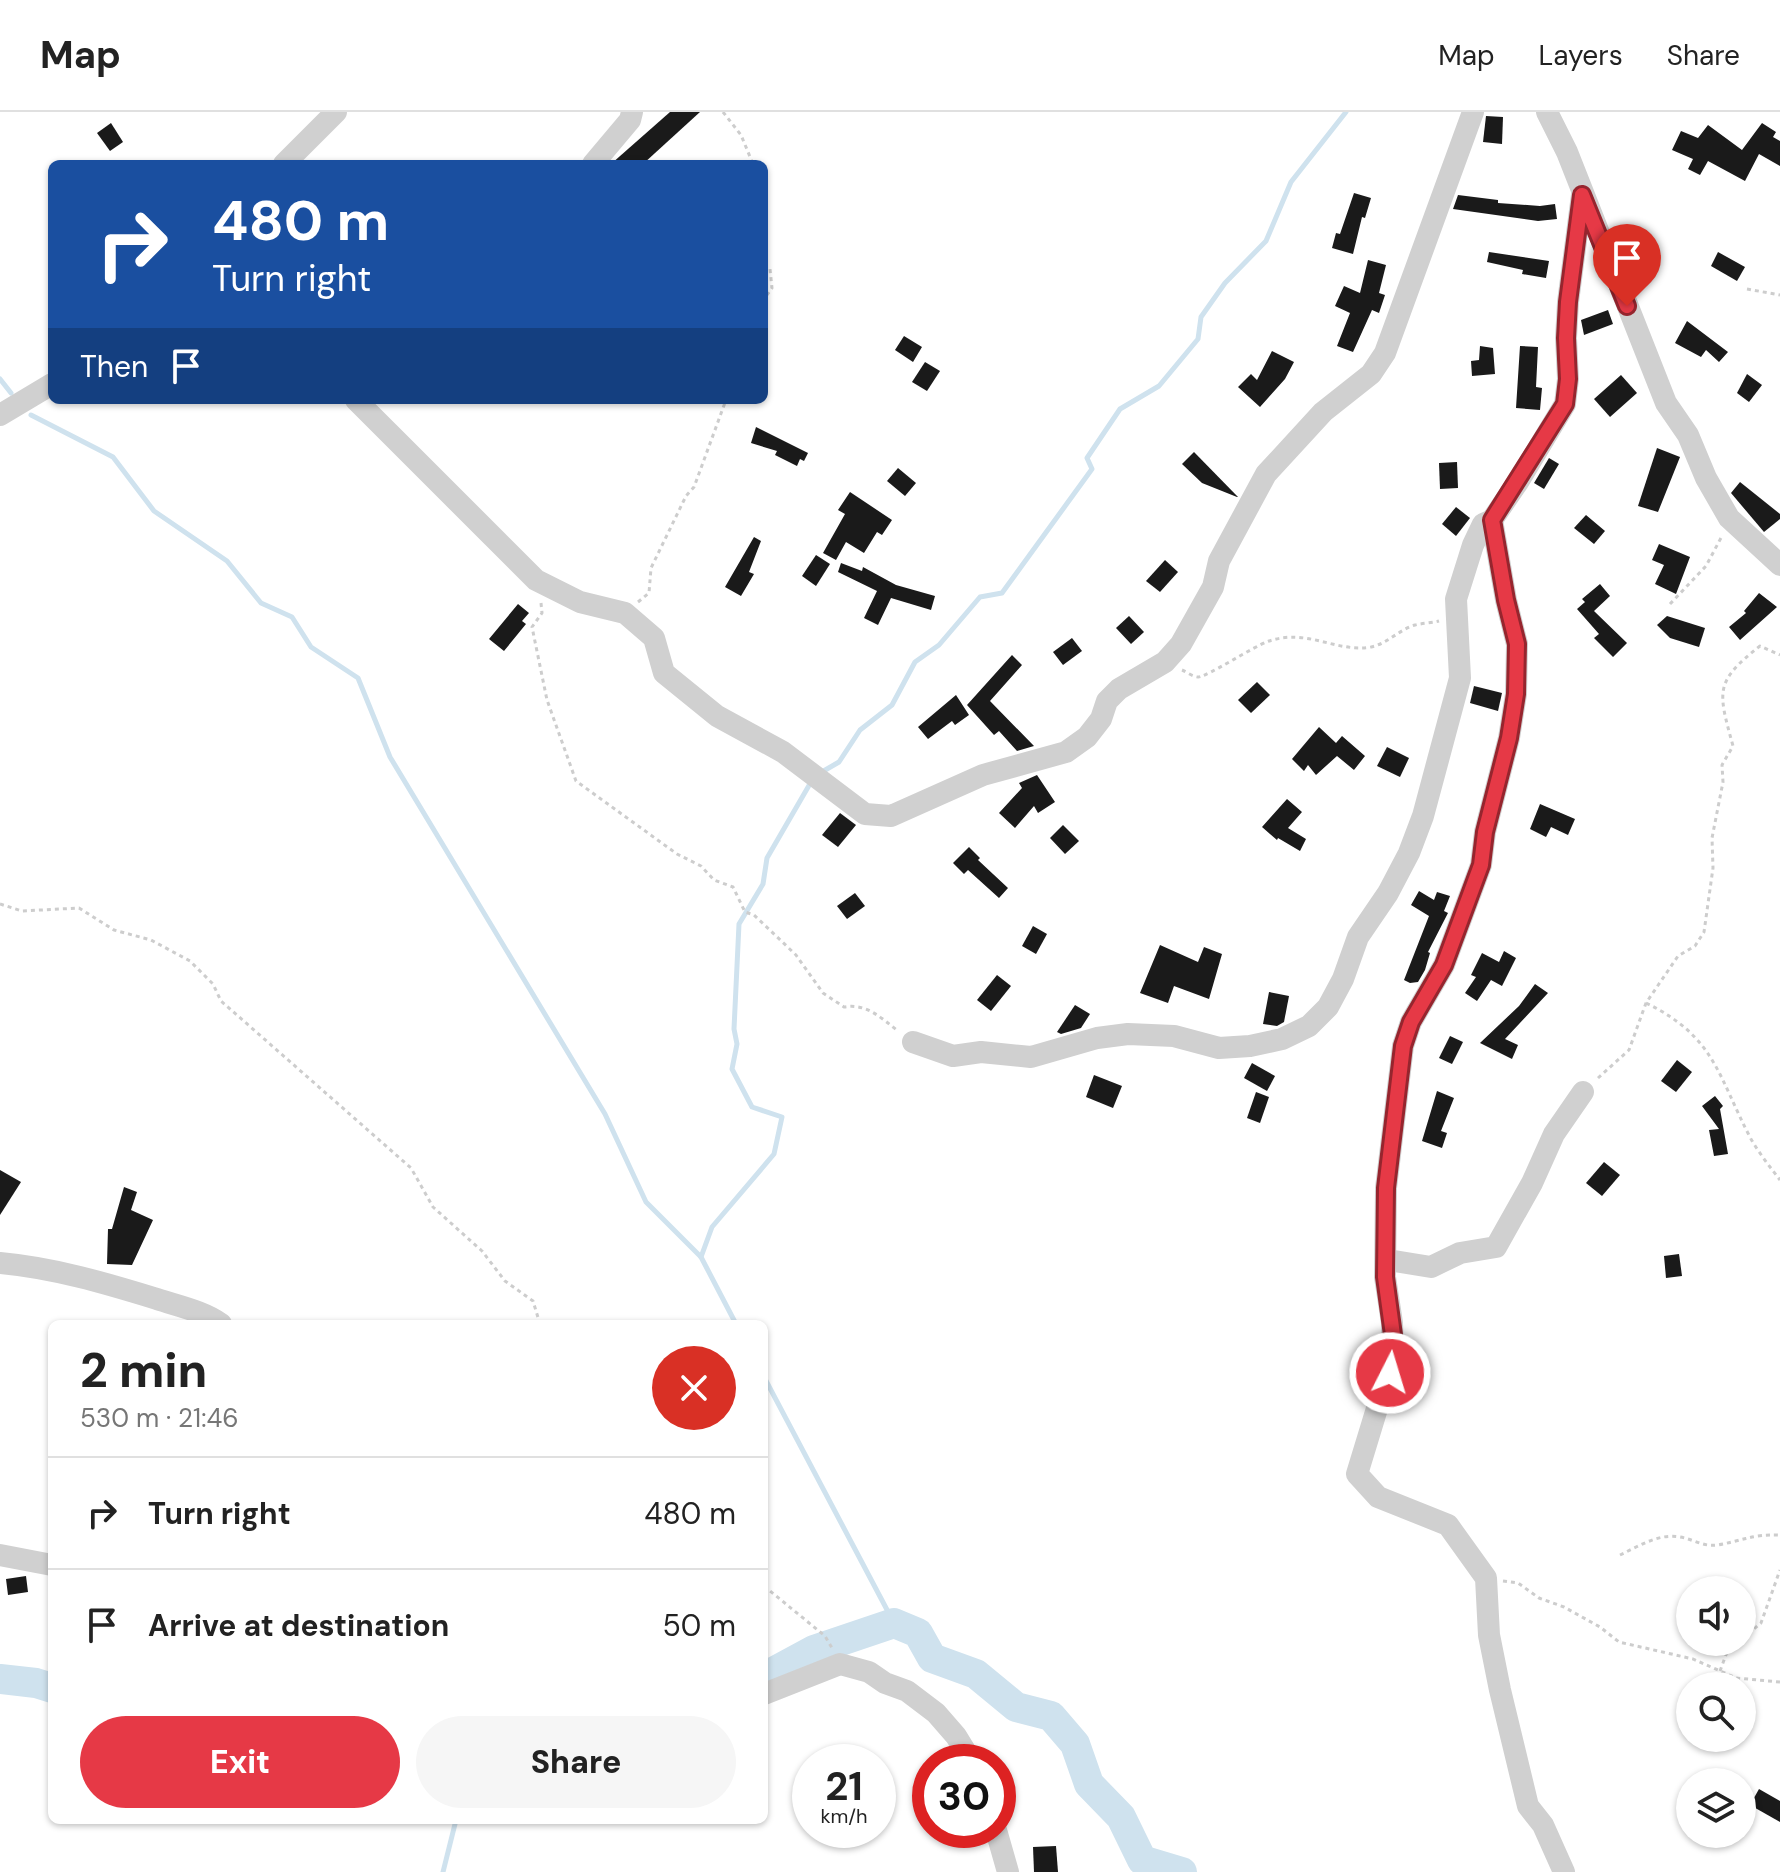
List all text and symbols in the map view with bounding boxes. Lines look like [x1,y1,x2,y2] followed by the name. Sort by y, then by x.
[40,30,121,80] text: Map
[1438,37,1495,74] text: Map
[1539,37,1623,74] text: Layers
[1667,37,1740,74] text: Share
[212,184,389,257] text: 480 m
[80,192,184,296] icon: right
[1593,224,1661,306] pin
[1605,236,1649,280] icon: arrive
[212,255,371,302] text: Turn right
[164,344,208,388] icon: arrive
[80,347,148,386] text: Then
[1348,1331,1432,1415] position arrow
[80,1339,207,1402] text: 2 min
[652,1346,736,1430] button: close
[80,1401,239,1435] text: 530 m · 21:46
[80,1491,124,1535] icon: right
[148,1494,291,1533] text: Turn right
[644,1494,736,1533] text: 480 m
[1676,1576,1756,1848] map controls
[1676,1576,1756,1656] button: sound
[80,1603,124,1647] icon: arrive
[148,1606,449,1645] text: Arrive at destination
[662,1606,736,1645] text: 50 m
[1676,1672,1756,1752] button: search
[80,1716,400,1808] button: Exit
[416,1716,736,1808] button: Share
[912,1744,1016,1848] speed limit sign: 30
[825,1760,863,1812] text: 21
[1676,1768,1756,1848] button: layers
[820,1803,868,1829] text: km/h

